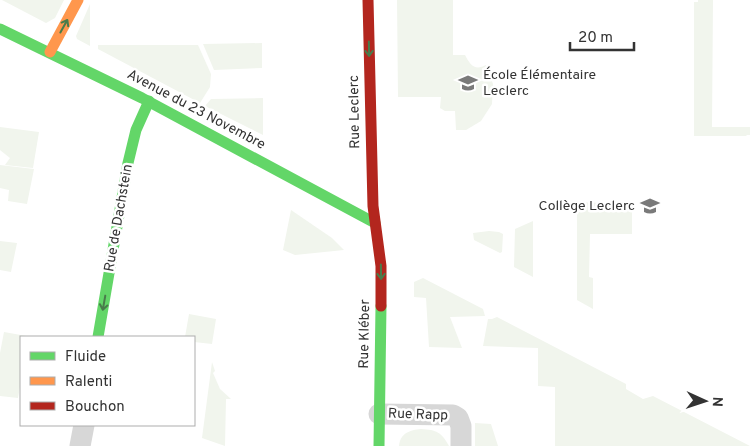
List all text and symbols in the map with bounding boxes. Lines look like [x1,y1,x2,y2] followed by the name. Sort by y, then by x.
[59,18,69,33] one-way arrow
[570,20,634,52] scale bar
[578,29,613,48] text: 20 m
[364,40,374,56] one-way arrow
[124,66,268,154] street label: Avenue du 23 Novembre
[483,66,596,100] place label: École Élémentaire Leclerc
[457,72,479,94] school or university icon: École Élémentaire Leclerc
[346,75,364,149] street label: Rue Leclerc
[101,163,137,273] street label: Rue de Dachstein
[639,195,661,217] school or university icon: Collège Leclerc
[539,198,635,215] place label: Collège Leclerc
[376,263,386,279] one-way arrow
[98,295,108,311] one-way arrow
[356,299,374,369] street label: Rue Kléber
[20,336,195,426] legend
[65,348,106,367] text: Fluide
[65,373,112,392] text: Ralenti
[680,376,730,426] north arrow
[708,396,725,407] text: N
[65,398,125,417] text: Bouchon
[388,405,448,425] street label: Rue Rapp

